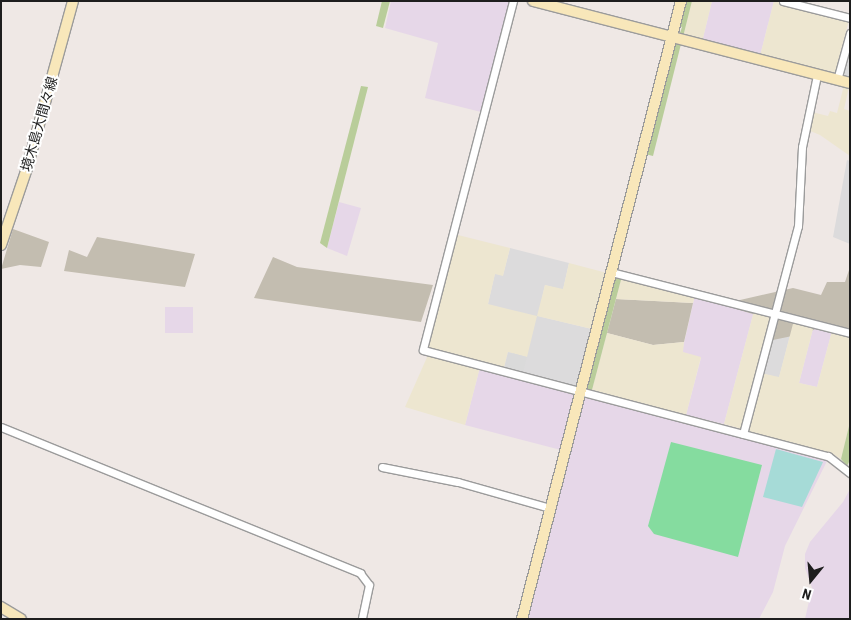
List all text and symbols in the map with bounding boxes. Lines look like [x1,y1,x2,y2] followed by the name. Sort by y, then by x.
[17,75,61,173] street label: 境木島大間々線
[786,555,836,605] north arrow
[800,585,813,603] text: N

